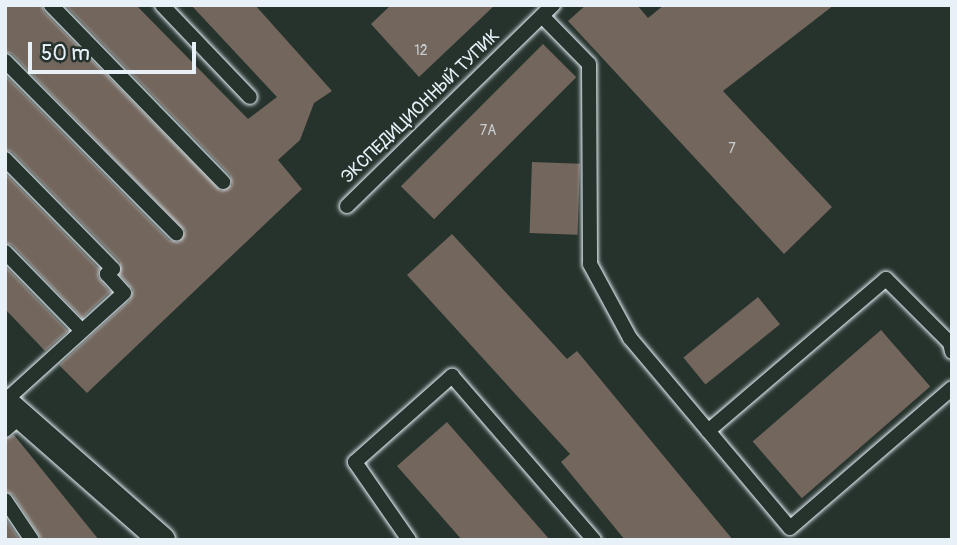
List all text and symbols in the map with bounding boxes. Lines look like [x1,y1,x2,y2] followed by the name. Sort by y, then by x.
[337,26,505,188] street label: ЭКСПЕДИЦИОННЫЙ ТУПИК
[32,28,200,72] scale bar
[41,40,90,67] text: 50 m
[414,43,428,59] house number: 12
[480,123,496,139] house number: 7А
[728,141,736,157] house number: 7

